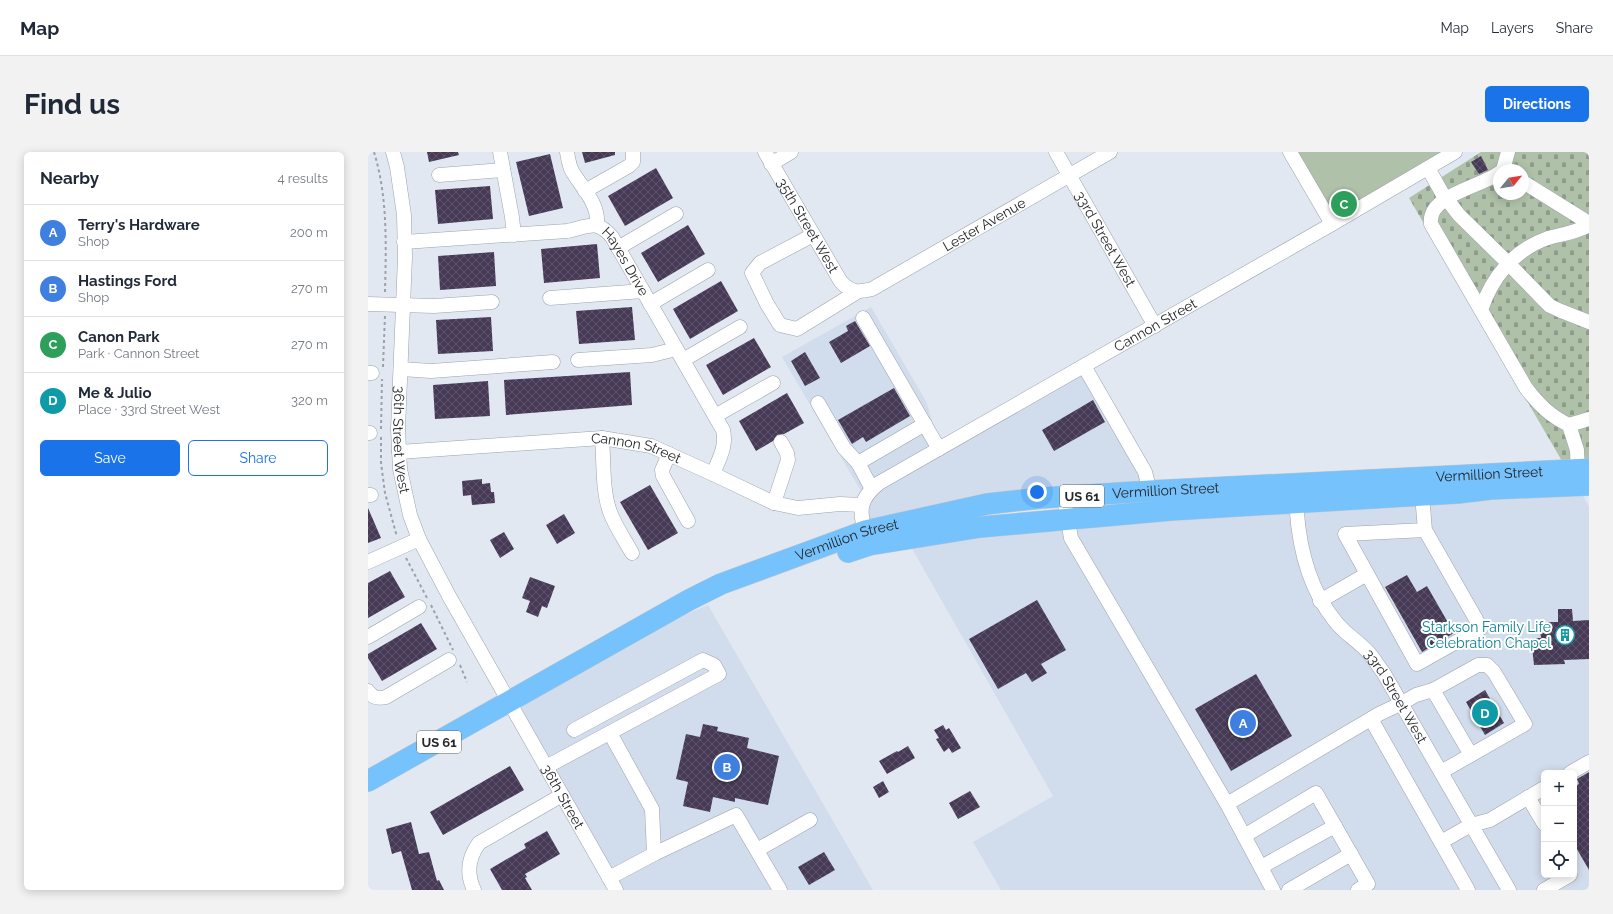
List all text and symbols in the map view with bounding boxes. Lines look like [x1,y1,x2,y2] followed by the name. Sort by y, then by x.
[20,17,59,39] text: Map
[1441,20,1469,36] text: Map
[1491,20,1534,36] text: Layers
[1556,20,1593,36] text: Share
[1485,86,1589,122] button: Directions
[24,88,120,121] text: Find us
[1493,164,1529,200] north arrow
[40,168,99,188] text: Nearby
[277,171,328,186] text: 4 results
[774,175,842,276] street label: 35th Street West
[1072,188,1139,290] street label: 33rd Street West
[1331,189,1357,219] pin: C
[940,194,1028,254] street label: Lester Avenue
[78,216,200,234] text: Terry's Hardware
[599,224,652,299] street label: Hayes Drive
[49,225,57,240] text: A
[290,225,328,240] text: 200 m
[78,234,109,249] text: Shop
[78,272,177,290] text: Hastings Ford
[49,281,57,296] text: B
[291,281,328,296] text: 270 m
[78,290,109,305] text: Shop
[1111,295,1200,355] street label: Cannon Street
[78,328,160,346] text: Canon Park
[49,337,57,352] text: C
[291,337,328,352] text: 270 m
[78,346,199,361] text: Park · Cannon Street
[78,384,152,402] text: Me & Julio
[390,386,413,495] street label: 36th Street West
[48,393,58,408] text: D
[291,393,328,408] text: 320 m
[78,402,220,417] text: Place · 33rd Street West
[591,430,684,467] street label: Cannon Street
[40,440,180,476] button: Save
[188,440,328,476] button: Share
[1435,463,1544,485] street label: Vermillion Street
[1112,480,1220,501] street label: Vermillion Street
[1027,482,1047,502] your location
[1060,485,1104,507] road number: US 61
[793,516,900,564] street label: Vermillion Street
[1422,619,1551,651] place label: Starkson Family Life Celebration Chapel
[1554,624,1576,646] building icon: Starkson Family Life Celebration Chapel
[1361,646,1431,746] street label: 33rd Street West
[1472,698,1498,728] pin: D
[1230,708,1256,738] pin: A
[417,731,461,753] road number: US 61
[714,752,740,782] pin: B
[538,762,588,832] street label: 36th Street
[1541,770,1577,878] map controls
[1541,770,1577,806] button: +
[1541,806,1577,842] button: −
[1541,842,1577,878] button: locate

